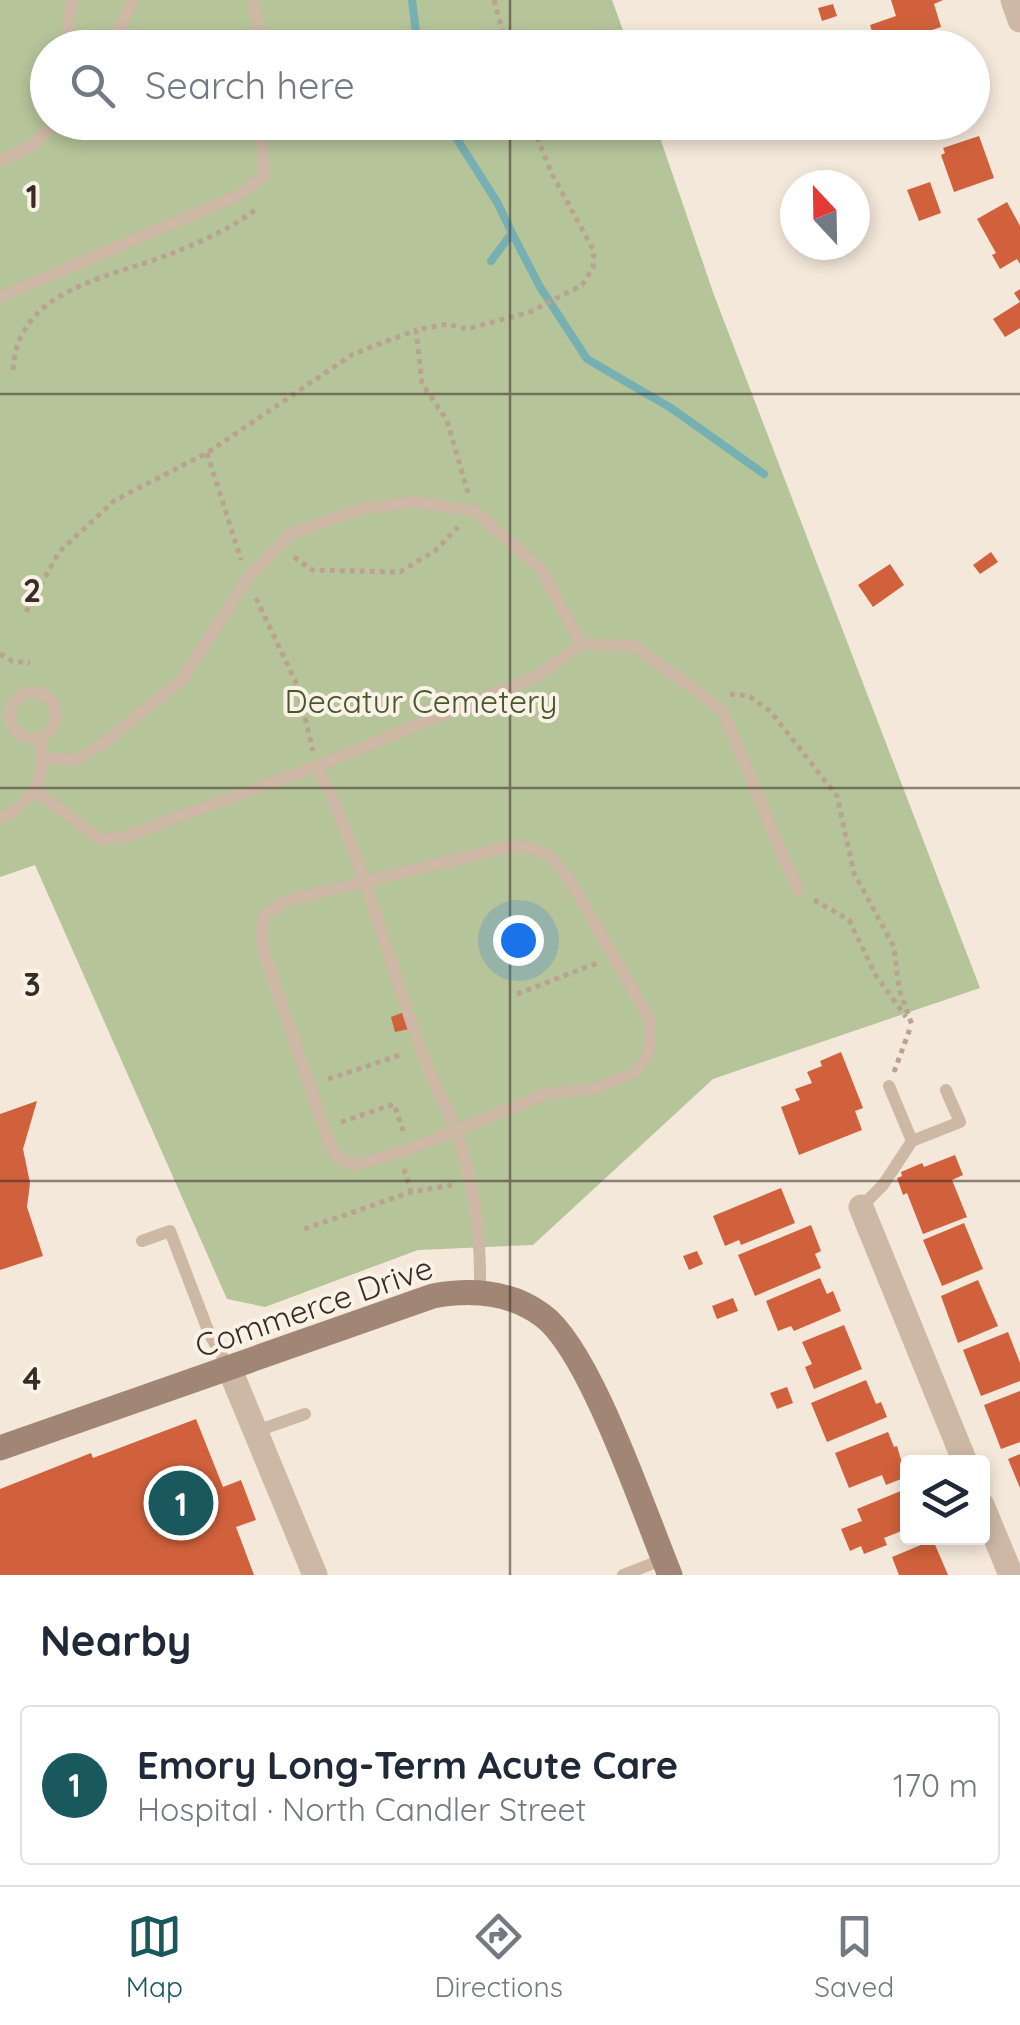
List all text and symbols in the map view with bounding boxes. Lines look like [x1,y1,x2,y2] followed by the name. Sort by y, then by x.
[30,30,990,140] search box
[65,58,120,113] icon: search
[145,61,355,109] text: Search here
[780,170,870,260] north arrow
[26,176,38,216] text: 1
[23,570,41,610] text: 2
[285,681,557,721] park label: Decatur Cemetery
[493,915,544,966] your location
[23,964,41,1004] text: 3
[190,1247,438,1365] street label: Commerce Drive
[23,1358,42,1398] text: 4
[900,1455,990,1545] map controls
[900,1455,990,1545] button: layers
[148,1466,214,1540] pin: 1
[40,1614,191,1667] text: Nearby
[137,1741,678,1789] text: Emory Long-Term Acute Care
[68,1765,81,1805] text: 1
[893,1765,978,1805] text: 170 m
[137,1789,586,1829] text: Hospital · North Candler Street
[126,1909,183,2004] tab: Map
[434,1909,563,2004] tab: Directions
[814,1909,894,2004] tab: Saved

